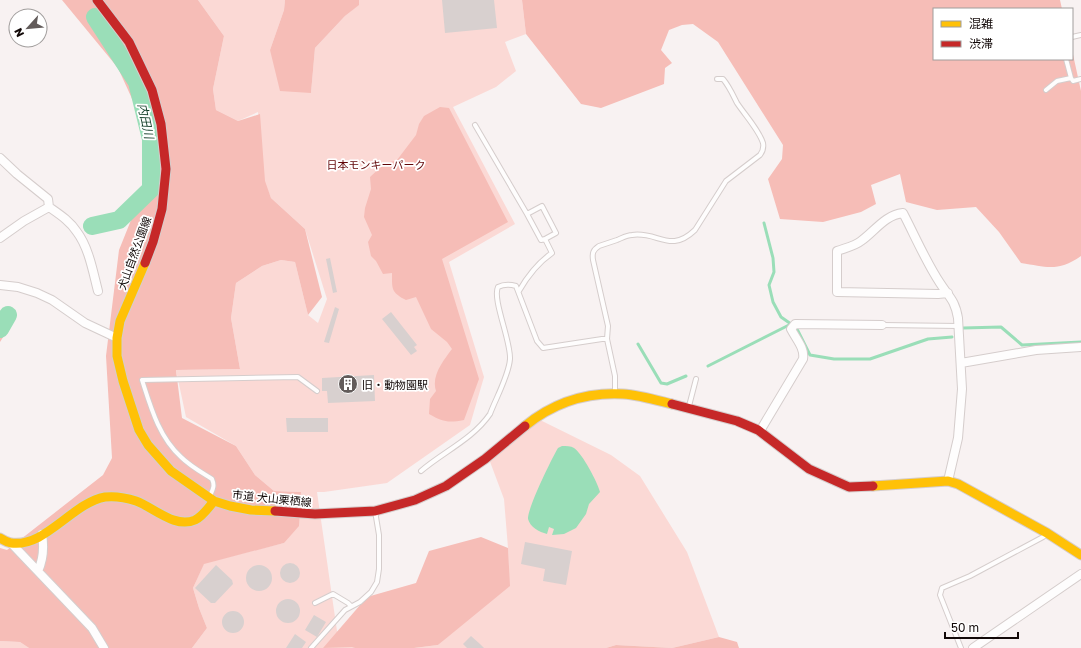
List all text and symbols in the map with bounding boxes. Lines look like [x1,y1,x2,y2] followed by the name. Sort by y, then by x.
[8,8,48,48] north arrow
[933,8,1073,60] legend
[969,16,993,31] text: 混雑
[11,26,26,39] text: N
[969,36,993,51] text: 渋滞
[135,102,157,142] water label: 内田川
[327,158,425,171] park label: 日本モンキーパーク
[115,215,153,291] street label: 犬山自然公園線
[337,373,359,395] building icon: 旧・動物園駅
[362,378,428,391] place label: 旧・動物園駅
[232,487,312,509] street label: 市道 犬山栗栖線
[945,614,1018,640] scale bar
[951,620,979,635] text: 50 m

